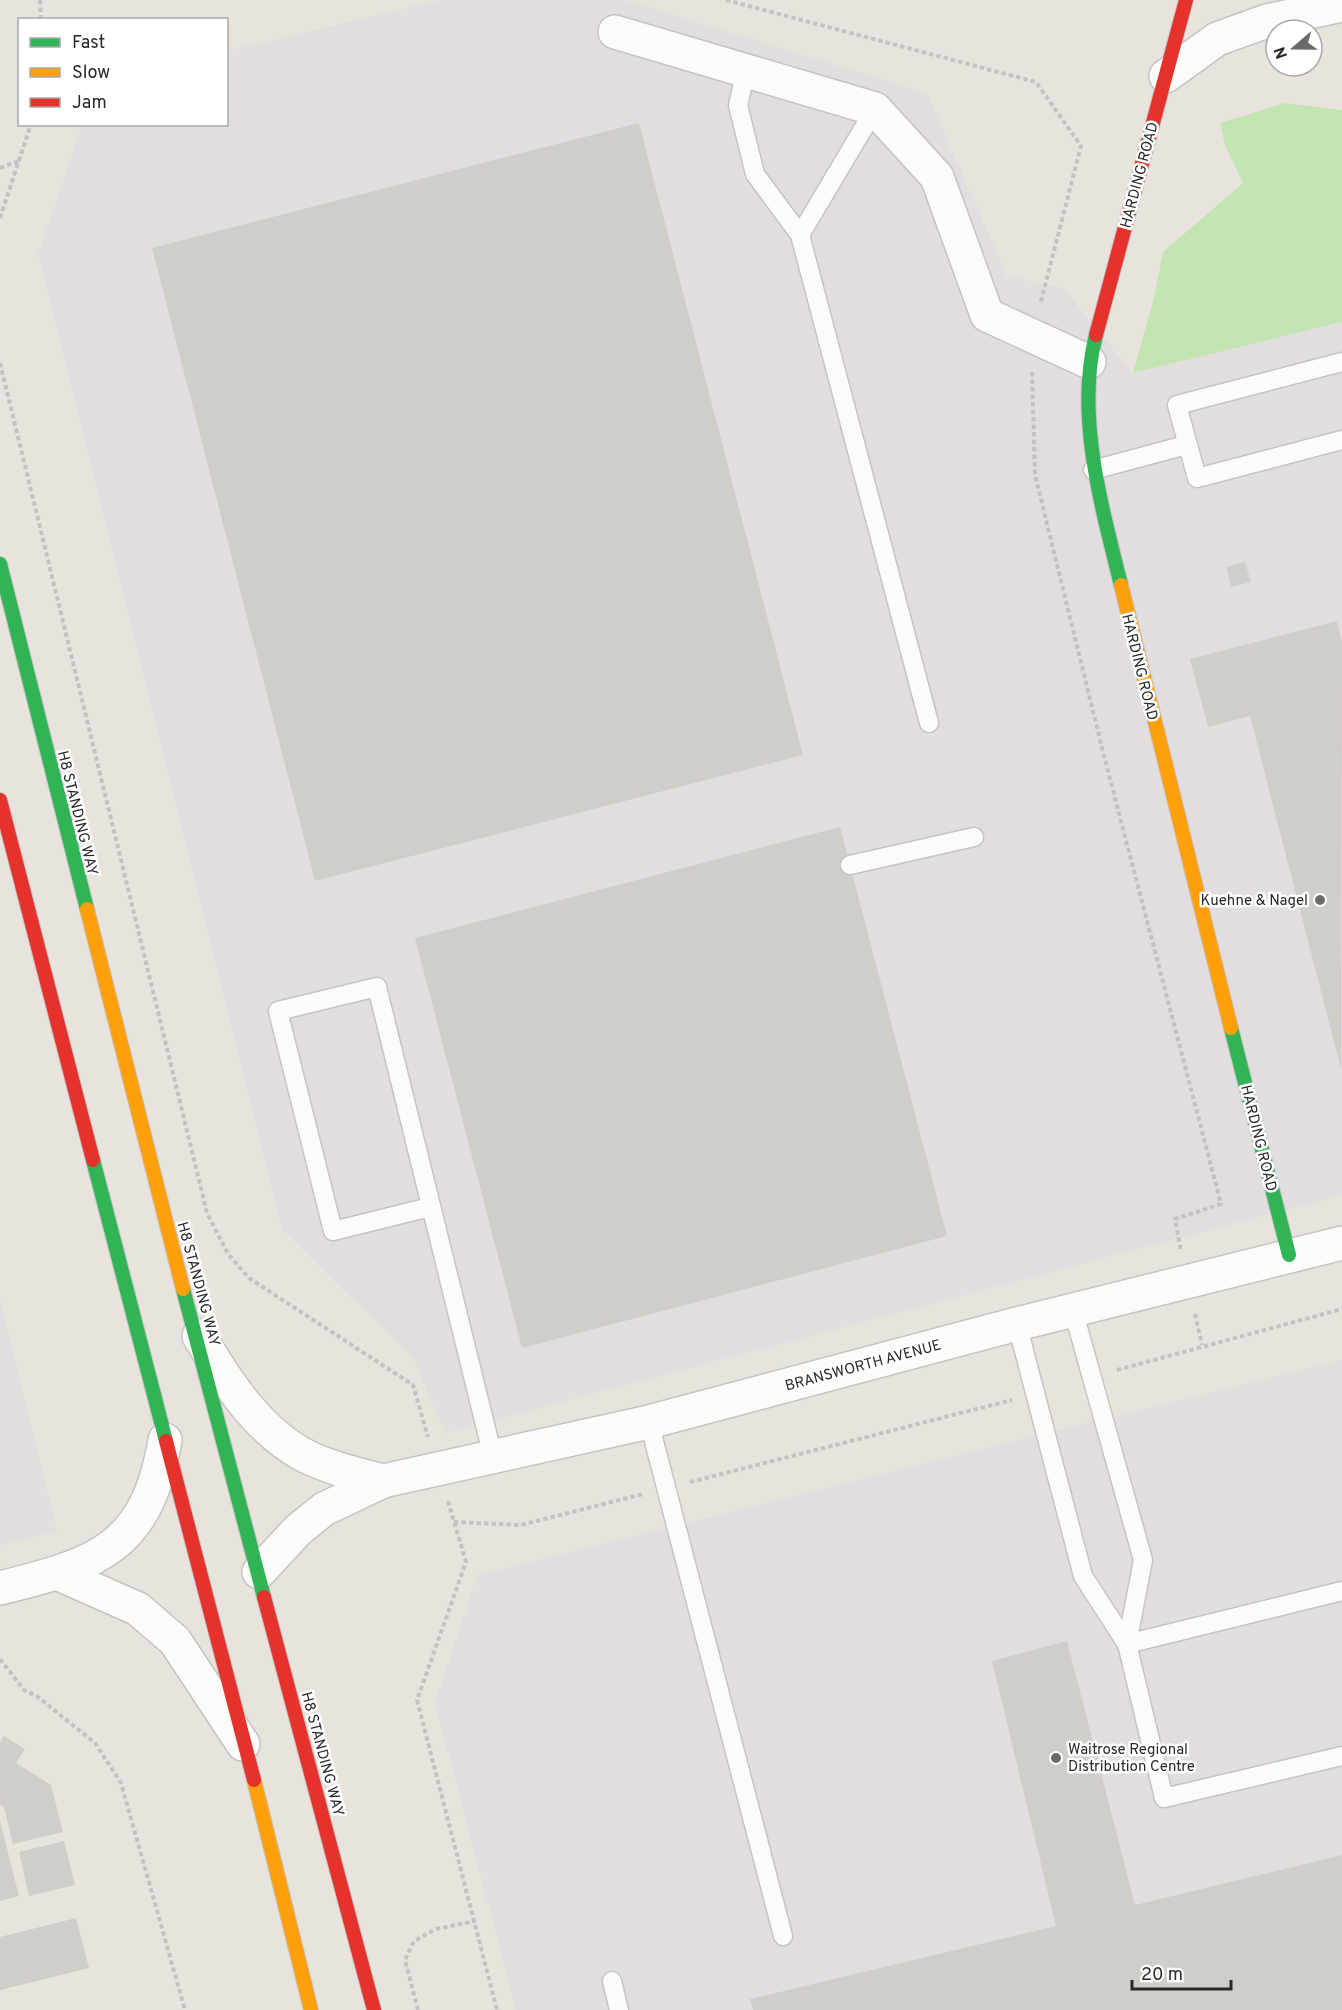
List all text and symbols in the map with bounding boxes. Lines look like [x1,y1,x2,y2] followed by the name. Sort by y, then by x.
[18,18,228,126] legend
[1264,18,1324,78] north arrow
[72,32,105,55] text: Fast
[1270,44,1293,61] text: N
[72,62,110,85] text: Slow
[72,92,107,115] text: Jam
[1117,120,1164,231] street label: HARDING ROAD
[1116,612,1161,723] street label: HARDING ROAD
[52,749,101,878] street label: H8 STANDING WAY
[1200,892,1308,911] place label: Kuehne & Nagel
[1313,893,1327,907] marker: Kuehne & Nagel
[1235,1083,1280,1194] street label: HARDING ROAD
[172,1220,223,1349] street label: H8 STANDING WAY
[783,1336,944,1396] street label: BRANSWORTH AVENUE
[296,1690,347,1819] street label: H8 STANDING WAY
[1068,1741,1195,1777] place label: Waitrose Regional Distribution Centre
[1049,1751,1063,1765] marker: Waitrose Regional Distribution Centre
[1132,1953,1231,1991] scale bar
[1141,1964,1183,1987] text: 20 m

